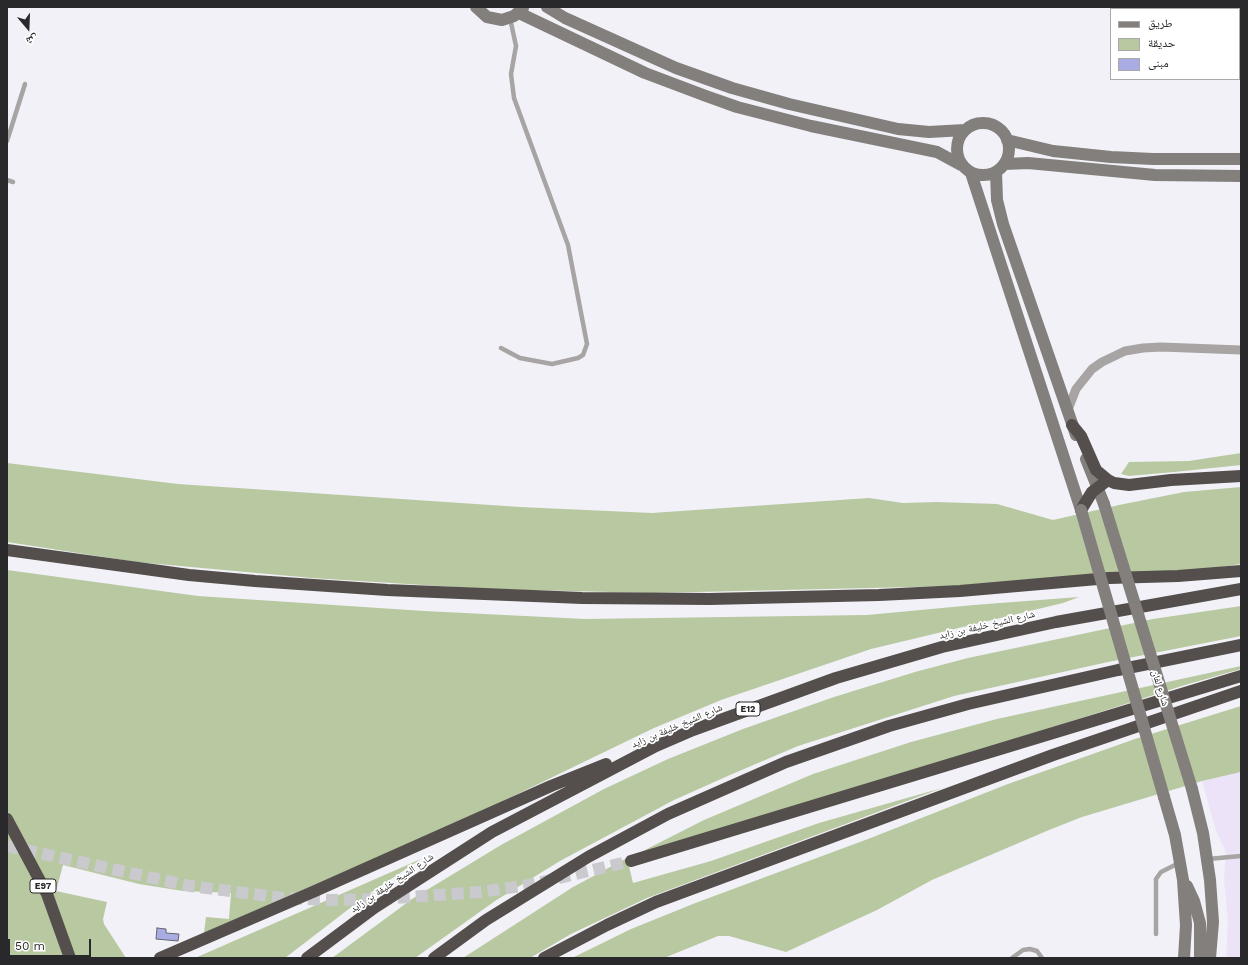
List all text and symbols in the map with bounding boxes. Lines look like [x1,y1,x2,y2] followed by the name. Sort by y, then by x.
[8,8,48,48] north arrow
[1110,8,1240,80] legend
[1148,16,1173,30] text: طريق
[24,32,40,48] text: ش
[1148,36,1176,50] text: حديقة
[1148,56,1169,70] text: مبنى
[938,608,1036,642] street label: شارع الشيخ خليفة بن زايد
[1149,669,1171,707] street label: شارع لفان
[630,701,724,751] street label: شارع الشيخ خليفة بن زايد
[736,702,760,716] road number: E12
[348,851,436,915] street label: شارع الشيخ خليفة بن زايد
[30,879,56,893] road number: E97
[10,931,93,957] scale bar
[15,939,45,953] text: 50 m

